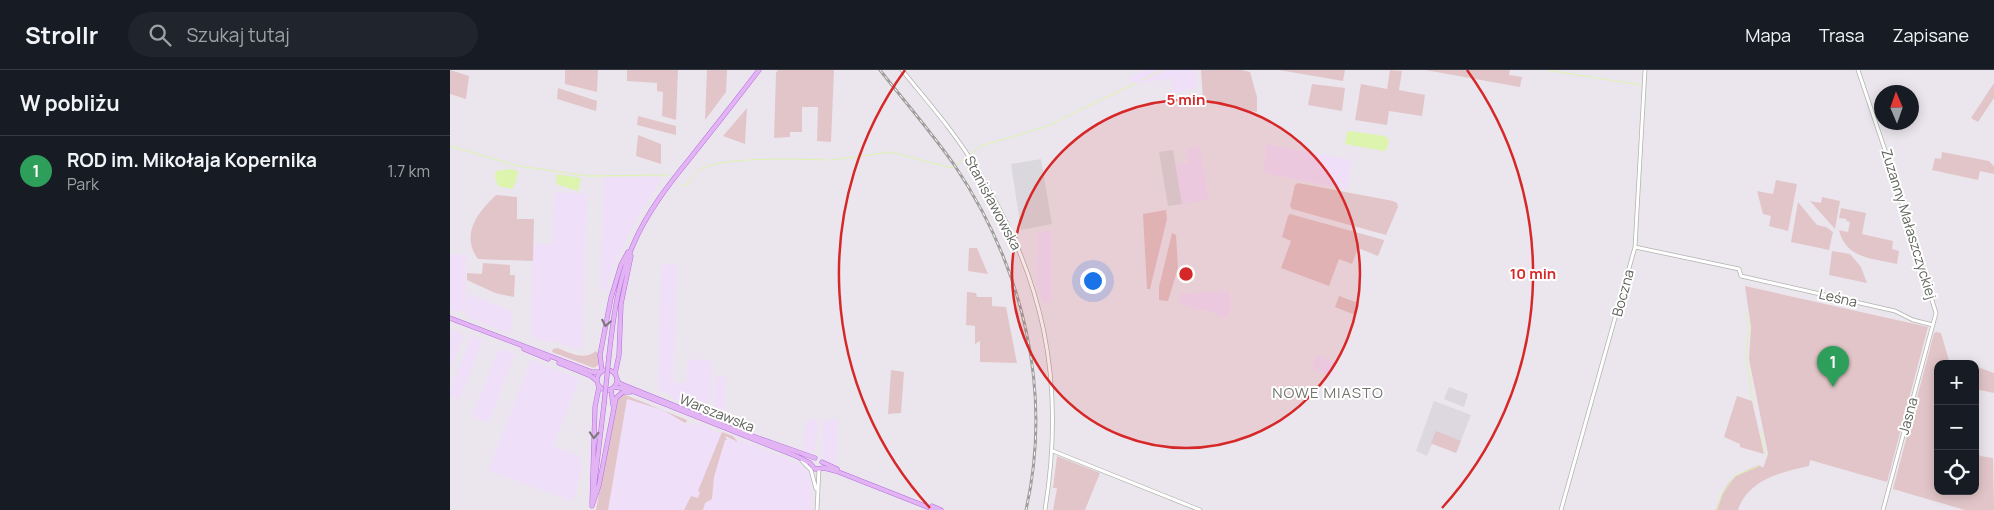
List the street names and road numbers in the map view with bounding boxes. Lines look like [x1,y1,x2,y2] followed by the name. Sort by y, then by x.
[1878,146,1941,301] street label: Zuzanny Małaszczyckiej
[961,152,1026,253] street label: Stanisławowska
[1607,267,1638,319] street label: Boczna
[1817,284,1859,311] street label: Leśna
[677,389,758,436] street label: Warszawska
[1893,395,1922,437] street label: Jasna

